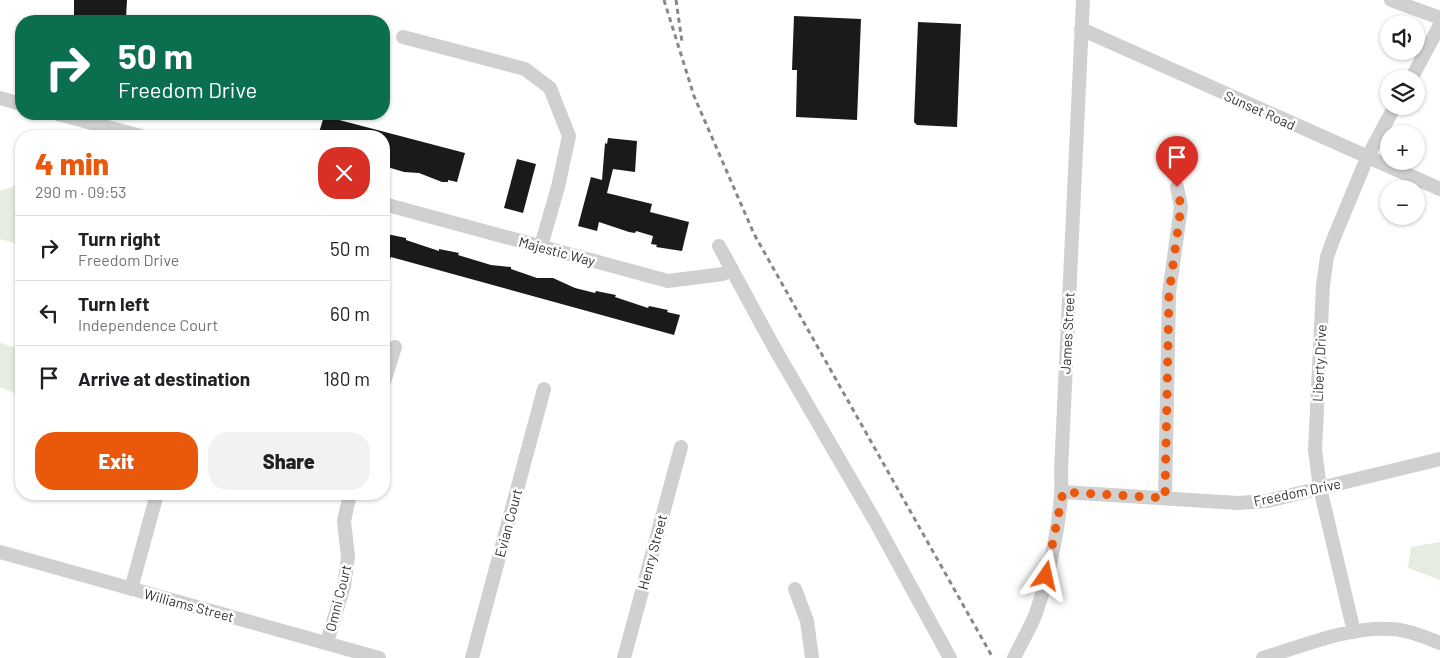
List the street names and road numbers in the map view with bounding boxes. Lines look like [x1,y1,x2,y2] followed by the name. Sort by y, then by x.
[1222,87,1298,133] street label: Sunset Road
[517,233,598,270] street label: Majestic Way
[1056,292,1078,374] street label: James Street
[1308,324,1330,402] street label: Liberty Drive
[1252,474,1342,510] street label: Freedom Drive
[491,487,525,559] street label: Evian Court
[634,513,670,591] street label: Henry Street
[322,563,354,633] street label: Omni Court
[142,585,236,625] street label: Williams Street

